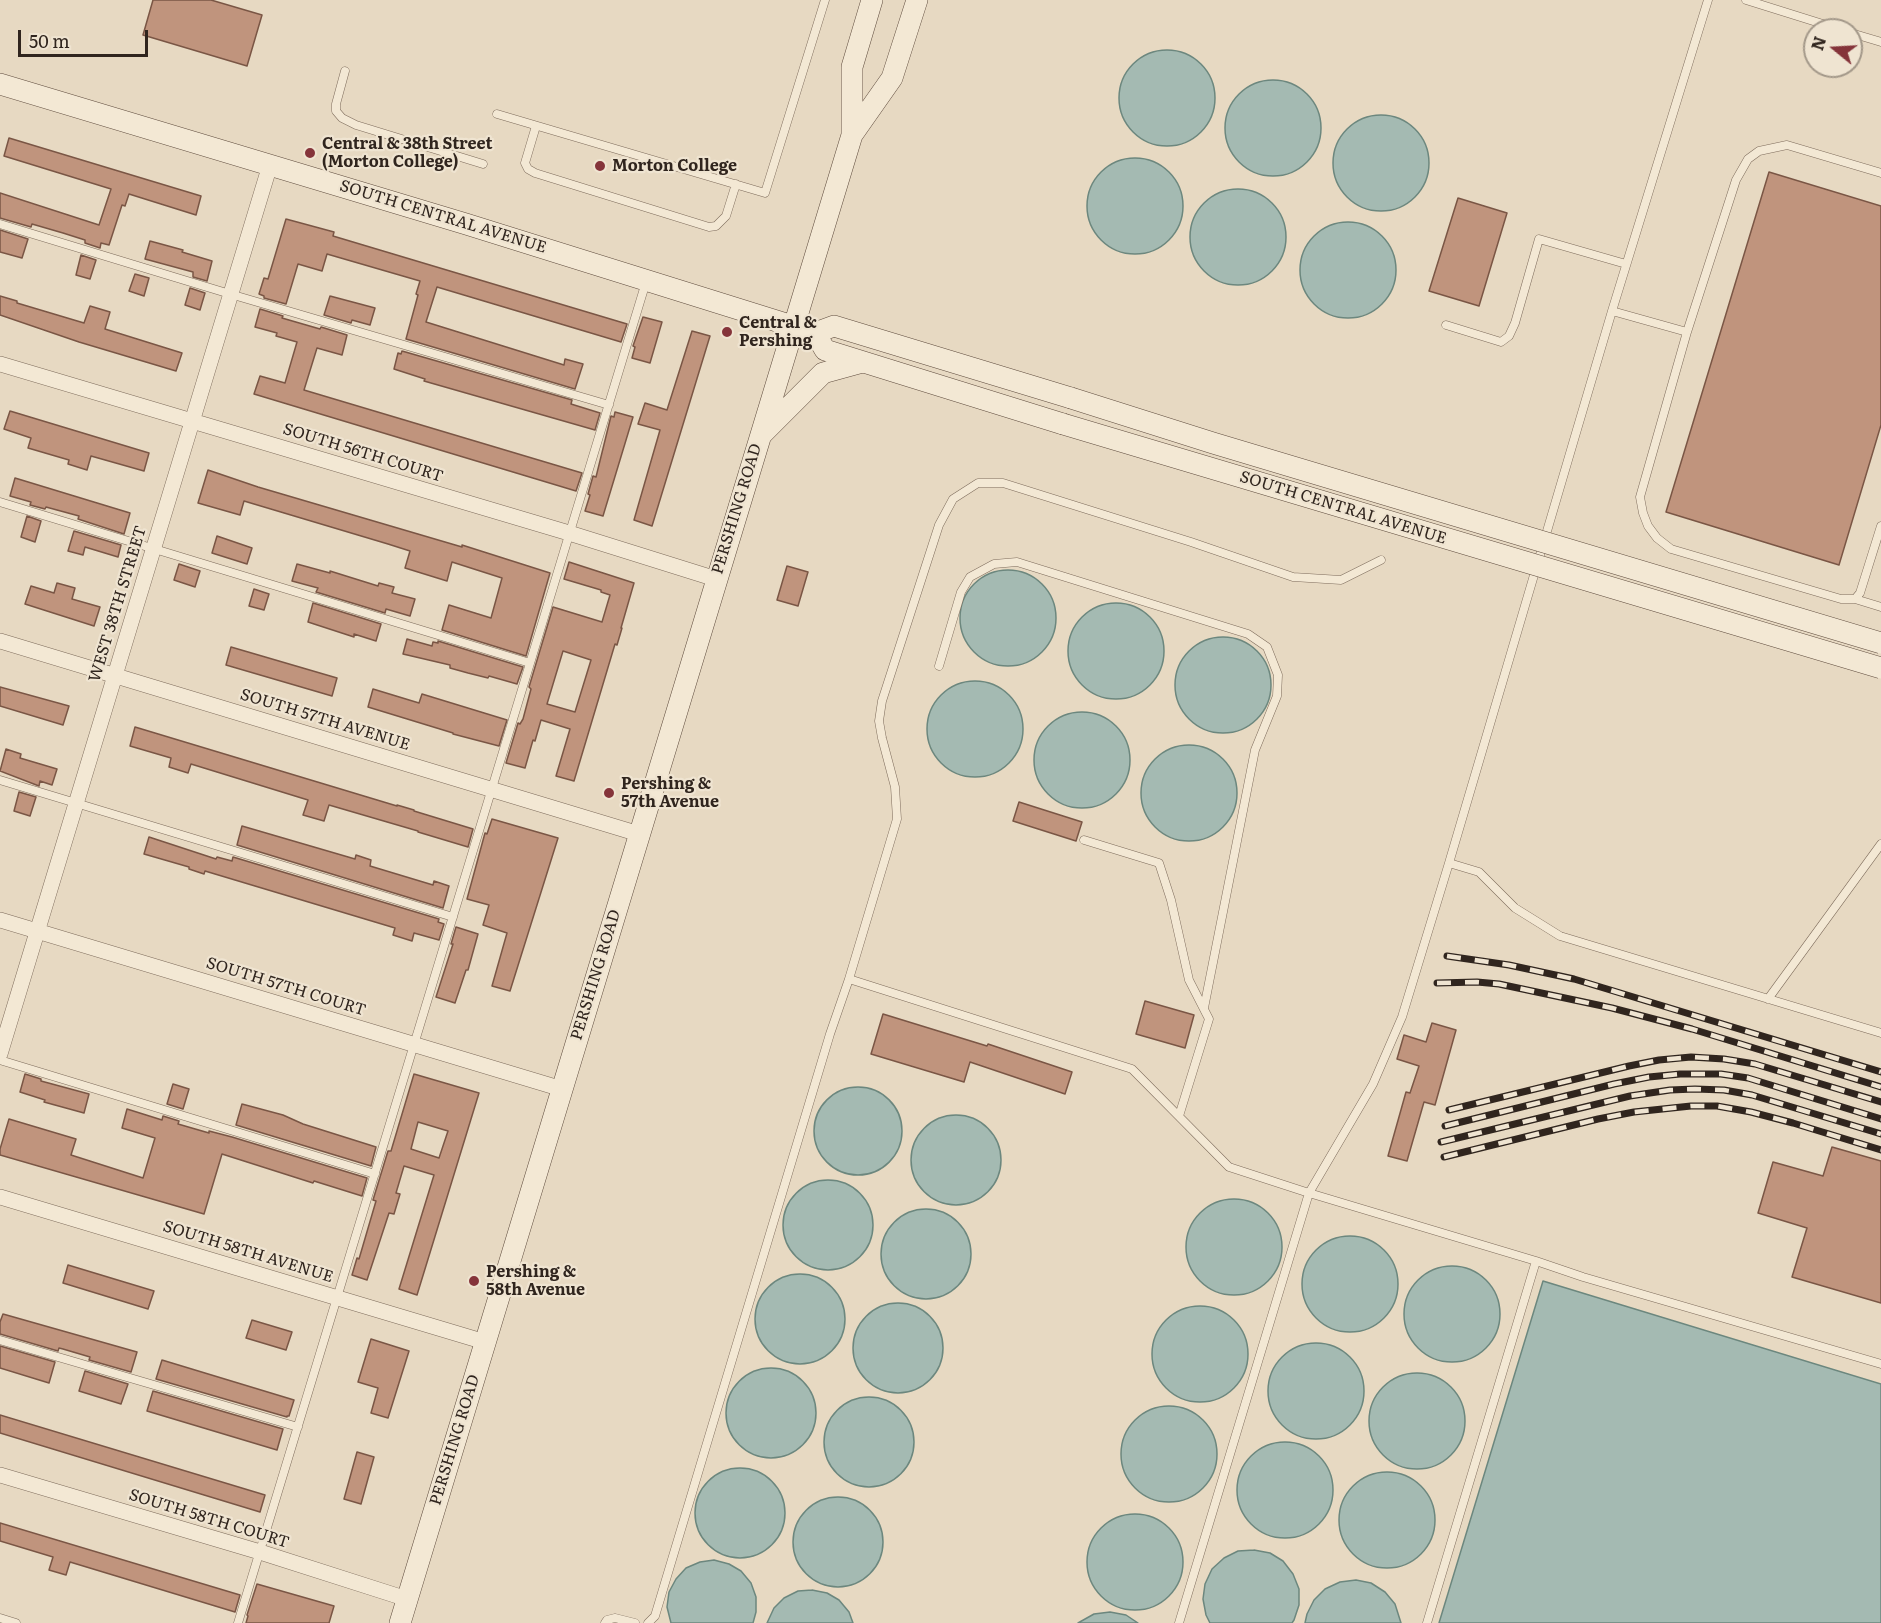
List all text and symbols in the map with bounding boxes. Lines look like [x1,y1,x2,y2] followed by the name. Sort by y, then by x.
[21,18,152,56] scale bar
[1803,18,1863,78] north arrow
[29,27,70,54] text: 50 m
[1804,33,1831,53] text: N
[322,134,492,172] place label: Central & 38th Street (Morton College)
[303,146,317,160] marker: Central & 38th Street (Morton College)
[612,156,737,176] place label: Morton College
[593,159,607,173] marker: Morton College
[337,176,549,258] street label: SOUTH CENTRAL AVENUE
[739,313,817,351] place label: Central & Pershing
[720,325,734,339] marker: Central & Pershing
[281,419,445,487] street label: SOUTH 56TH COURT
[708,441,766,577] street label: PERSHING ROAD
[1237,467,1449,549] street label: SOUTH CENTRAL AVENUE
[85,524,151,684] street label: WEST 38TH STREET
[238,685,412,755] street label: SOUTH 57TH AVENUE
[621,774,719,812] place label: Pershing & 57th Avenue
[602,786,616,800] marker: Pershing & 57th Avenue
[567,907,625,1043] street label: PERSHING ROAD
[204,954,368,1020] street label: SOUTH 57TH COURT
[161,1217,335,1287] street label: SOUTH 58TH AVENUE
[486,1262,585,1300] place label: Pershing & 58th Avenue
[467,1274,481,1288] marker: Pershing & 58th Avenue
[426,1372,484,1508] street label: PERSHING ROAD
[126,1485,292,1553] street label: SOUTH 58TH COURT

